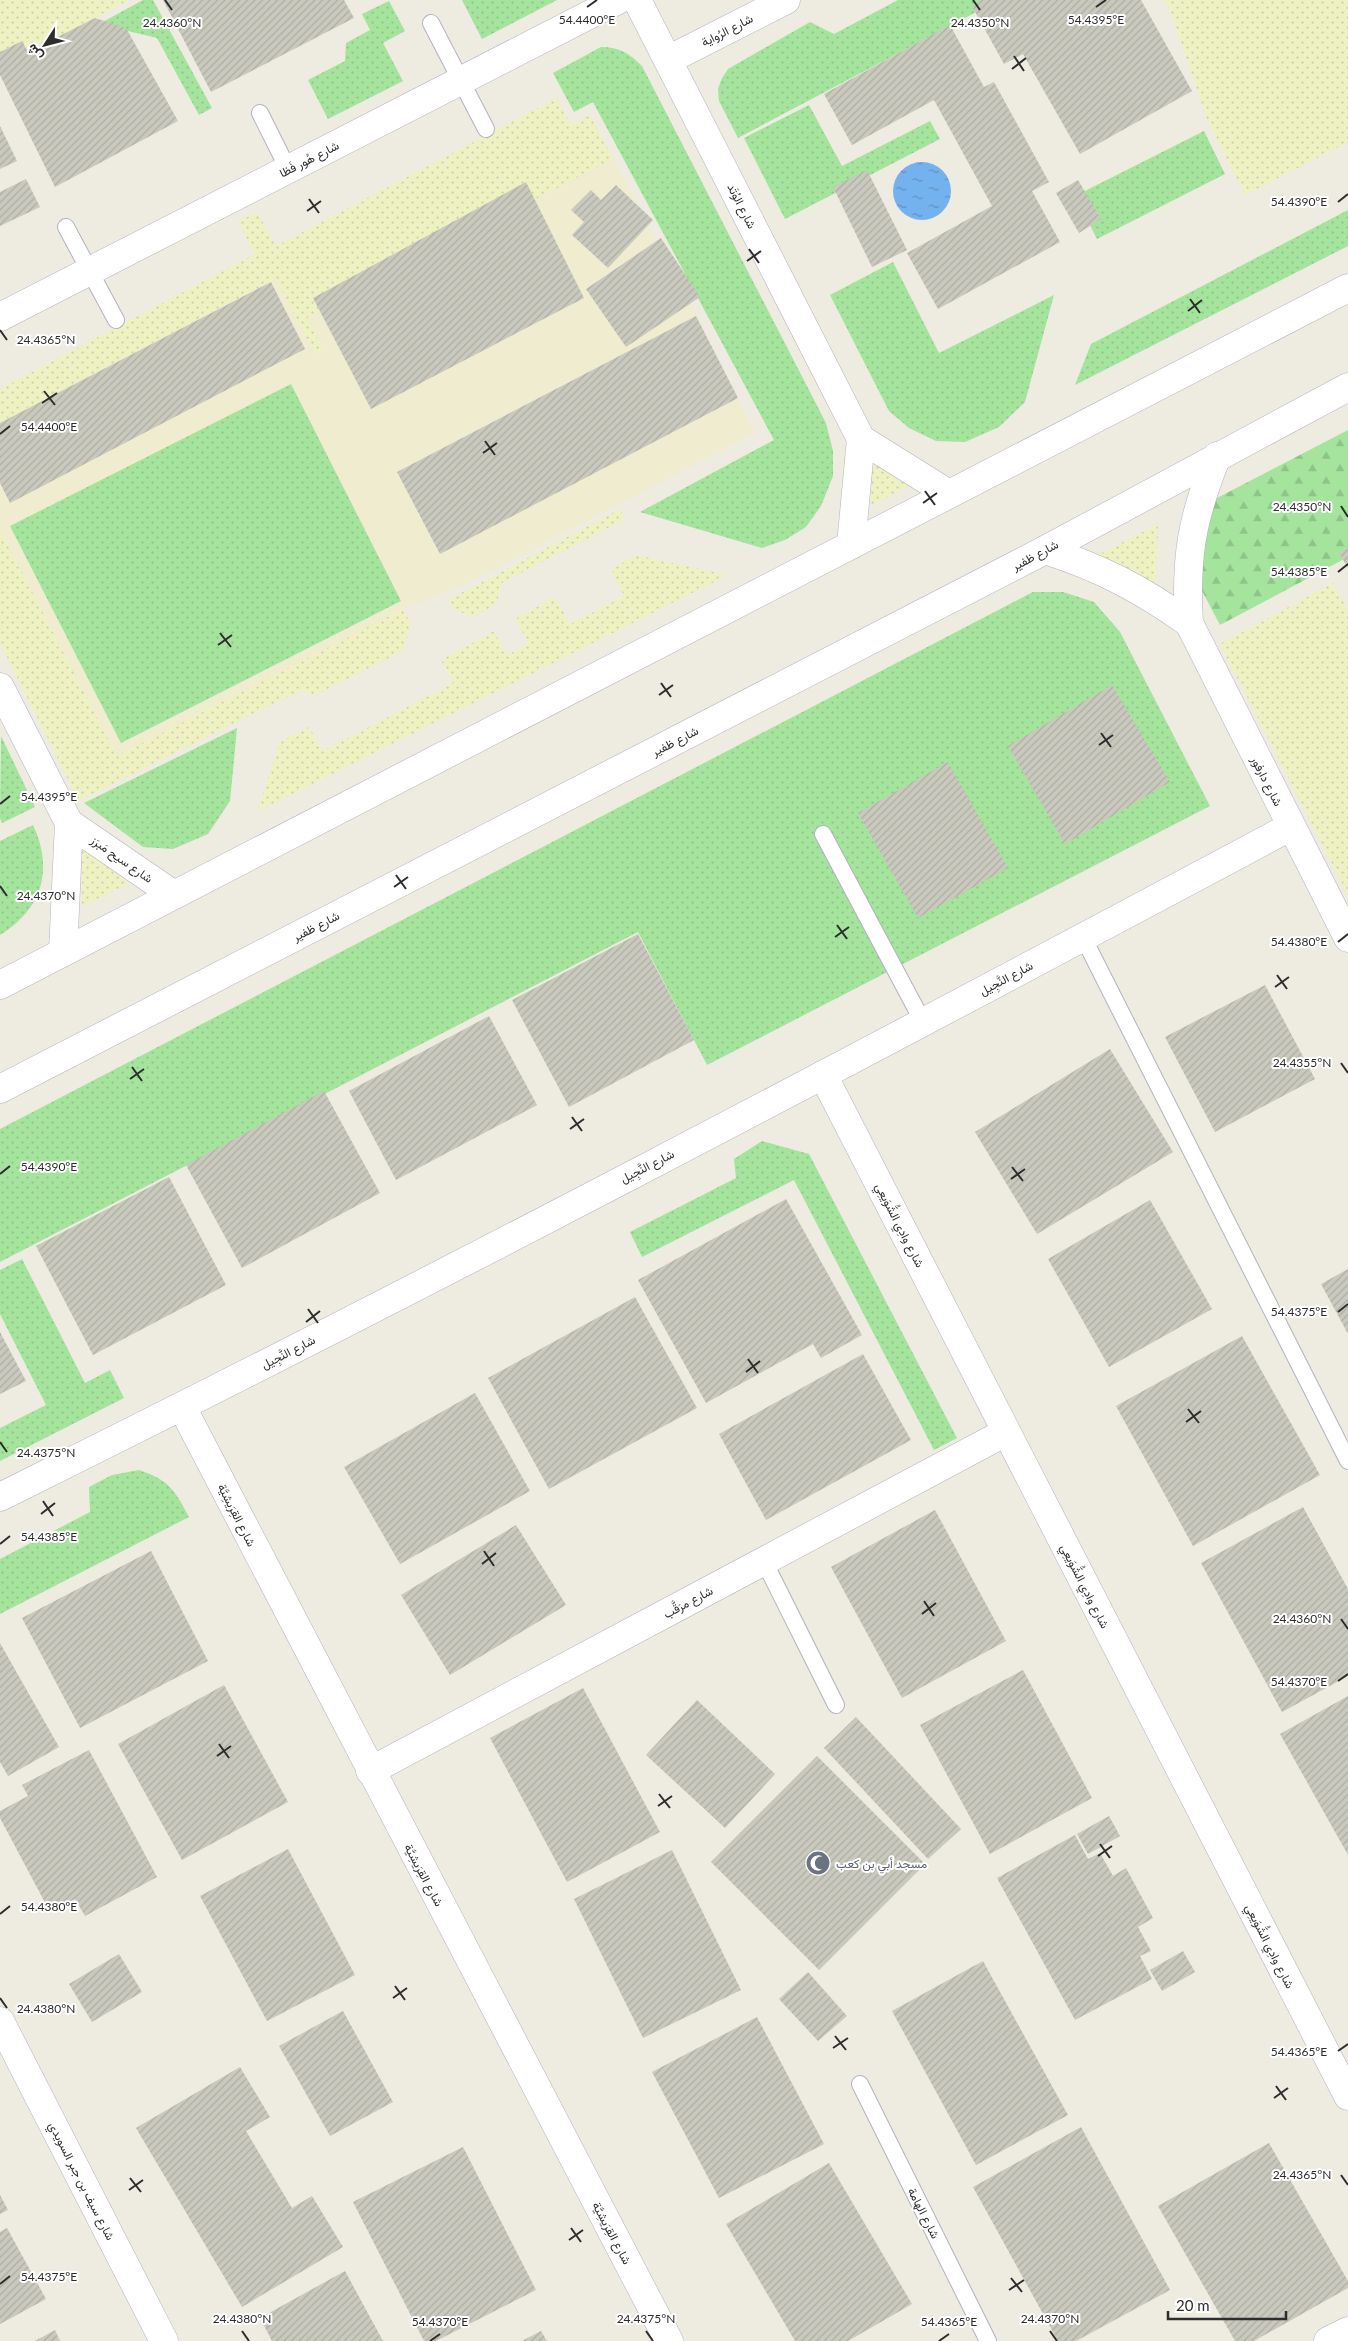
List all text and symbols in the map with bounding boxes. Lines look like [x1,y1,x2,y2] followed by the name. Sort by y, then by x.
[699,11,756,51] street label: شارع الرُواية
[559,12,615,27] text: 54.4400°E
[1068,12,1124,27] text: 54.4395°E
[143,15,201,30] text: 24.4360°N
[951,15,1009,30] text: 24.4350°N
[20,20,70,70] north arrow
[22,40,47,65] text: ش
[277,138,342,182] street label: شارع هُور فَظا
[722,181,760,232] street label: شارع الوُتَد
[1271,194,1327,209] text: 54.4390°E
[17,332,75,347] text: 24.4365°N
[21,419,77,434] text: 54.4400°E
[1273,499,1331,514] text: 24.4350°N
[1008,537,1062,576] street label: شارع ظفير
[1271,564,1327,579] text: 54.4385°E
[648,723,702,761] street label: شارع ظفير
[1246,753,1286,809] street label: شارع دارفور
[21,789,77,804] text: 54.4395°E
[86,832,156,887] street label: شارع سيح مَبرَز
[17,888,75,903] text: 24.4370°N
[289,908,343,946] street label: شارع ظفير
[1271,934,1327,949] text: 54.4380°E
[977,958,1036,1000] street label: شارع النَّجِيل
[1273,1055,1331,1070] text: 24.4355°N
[618,1146,677,1188] street label: شارع النَّجِيل
[21,1159,77,1174] text: 54.4390°E
[870,1179,930,1271] street label: شارع وادِي الشُّوَيعِي
[1271,1304,1327,1319] text: 54.4375°E
[259,1332,318,1374] street label: شارع النَّجِيل
[17,1445,75,1460] text: 24.4375°N
[213,1481,259,1550] street label: شارع القِرَيشِيَّة
[21,1529,77,1544] text: 54.4385°E
[1055,1540,1115,1632] street label: شارع وادِي الشُّوَيعِي
[660,1581,716,1623] street label: شارع مرَقَّب
[1273,1611,1331,1626] text: 24.4360°N
[1271,1674,1327,1689] text: 54.4370°E
[400,1841,447,1910] street label: شارع القِرَيشِيَّة
[805,1850,831,1876] mosque icon: مسجد أبي بن كعب
[836,1856,927,1874] place label: مسجد أبي بن كعب
[21,1899,77,1914] text: 54.4380°E
[1240,1900,1300,1992] street label: شارع وادِي الشُّوَيعِي
[17,2001,75,2016] text: 24.4380°N
[1271,2044,1327,2059] text: 54.4365°E
[43,2119,118,2244] street label: شارع سيف بن جبر السويدي
[1273,2167,1331,2182] text: 24.4365°N
[903,2185,943,2242] street label: شارع الهامة
[588,2199,635,2268] street label: شارع القِرَيشِيَّة
[21,2269,77,2284] text: 54.4375°E
[1168,2288,1286,2320] scale bar
[1176,2296,1210,2314] text: 20 m
[213,2311,271,2326] text: 24.4380°N
[617,2311,675,2326] text: 24.4375°N
[1021,2311,1079,2326] text: 24.4370°N
[412,2314,468,2329] text: 54.4370°E
[921,2314,977,2329] text: 54.4365°E

